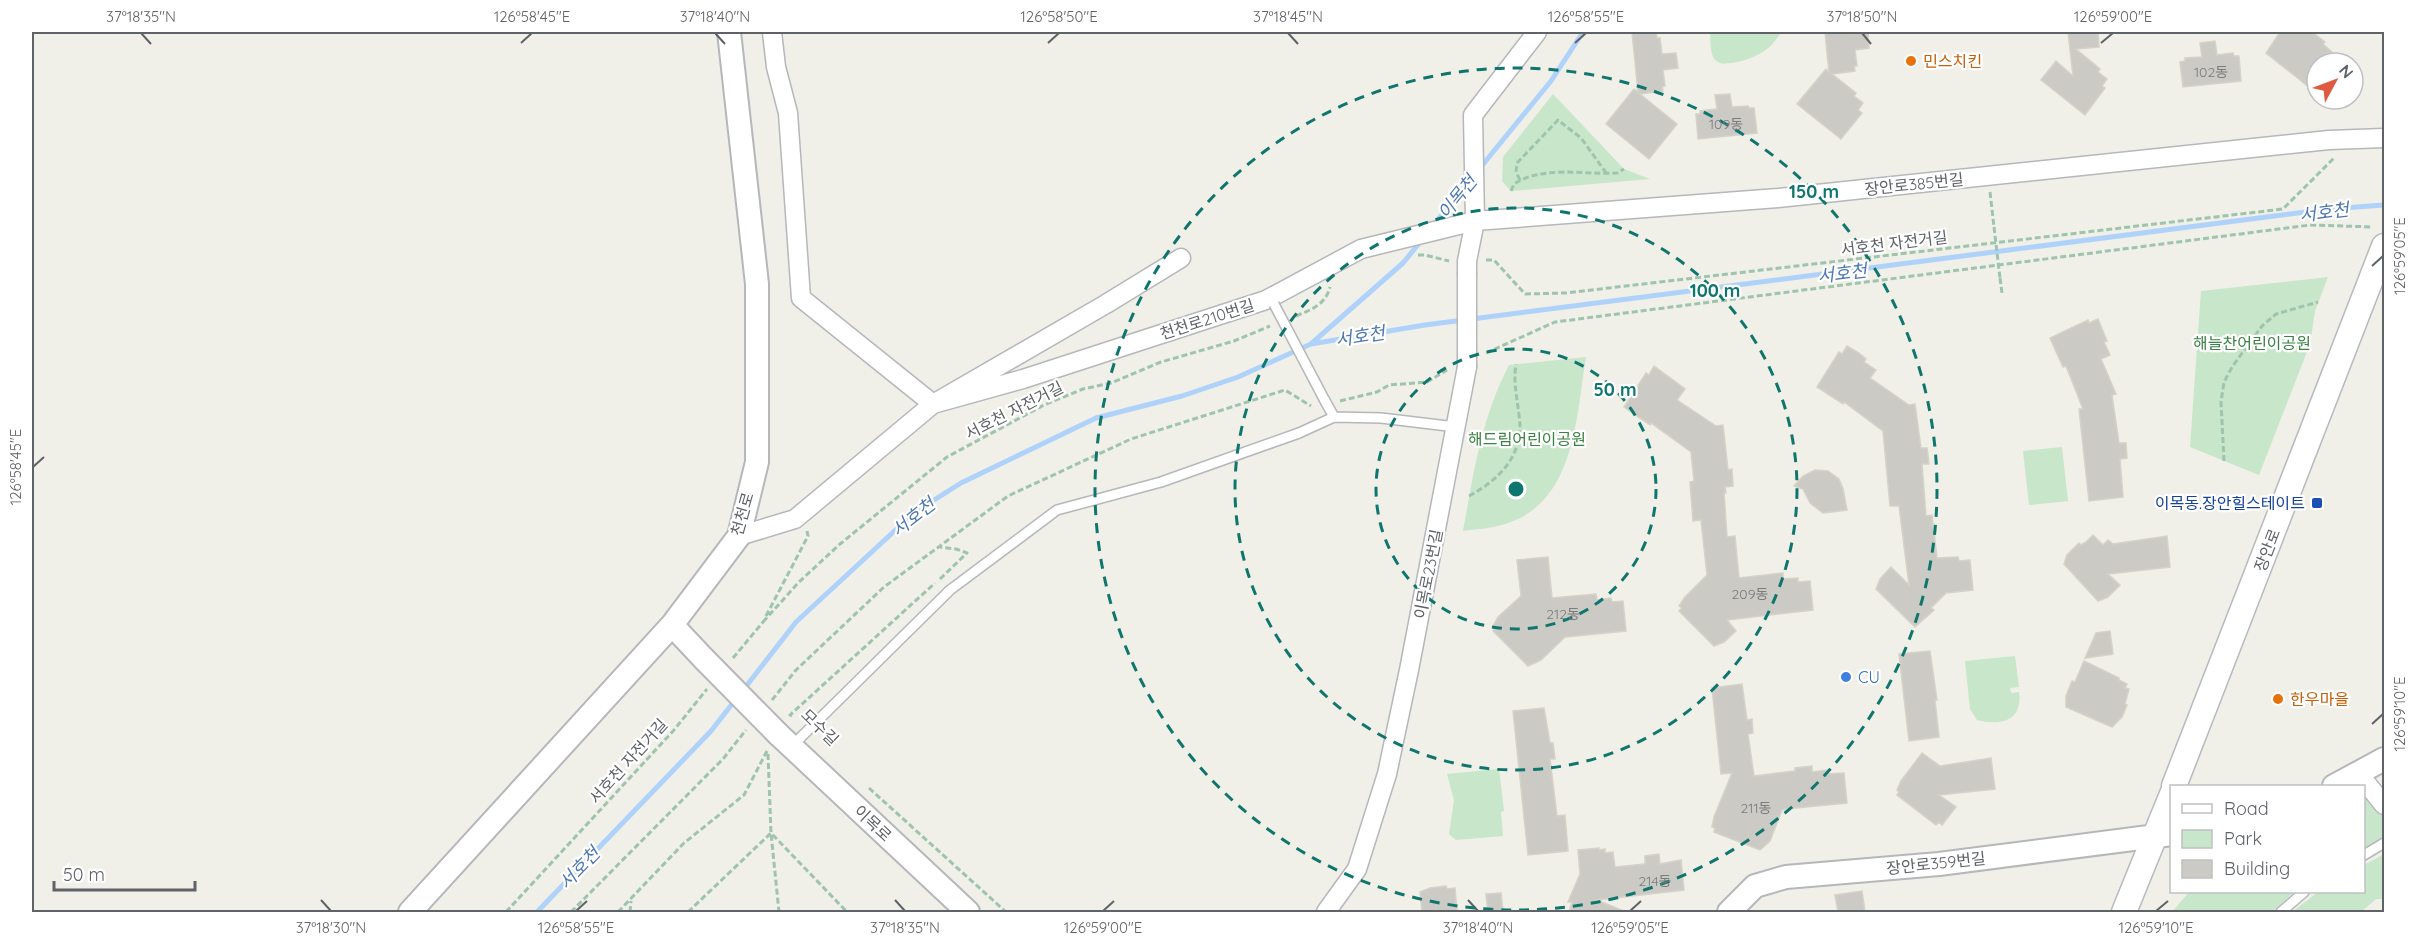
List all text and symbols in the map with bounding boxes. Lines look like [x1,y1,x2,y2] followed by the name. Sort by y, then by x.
[106,7,176,26] text: 37°18'35"N
[494,7,570,26] text: 126°58'45"E
[680,7,750,26] text: 37°18'40"N
[1020,7,1098,26] text: 126°58'50"E
[1253,7,1323,26] text: 37°18'45"N
[1548,7,1624,26] text: 126°58'55"E
[1827,7,1897,26] text: 37°18'50"N
[2074,7,2152,26] text: 126°59'00"E
[1923,51,1982,71] place label: 민스치킨
[2305,51,2365,111] north arrow
[1904,54,1918,68] marker: 민스치킨
[2335,60,2358,82] text: N
[2194,63,2228,81] house number: 102동
[1709,115,1743,133] house number: 109동
[1432,169,1483,224] water label: 이목천
[1864,169,1964,199] street label: 장안로385번길
[1789,180,1839,203] text: 150 m
[2298,197,2352,226] water label: 서호천
[2390,217,2409,295] text: 126°59'05"E
[1839,227,1949,259] street label: 서호천 자전거길
[1816,258,1870,287] water label: 서호천
[1690,279,1740,302] text: 100 m
[1157,294,1257,344] street label: 천천로210번길
[1334,320,1389,351] water label: 서호천
[2193,333,2311,353] park label: 해늘찬어린이공원
[962,377,1066,443] street label: 서호천 자전거길
[1593,378,1637,401] text: 50 m
[6,429,25,505] text: 126°58'45"E
[1468,429,1586,449] park label: 해드림어린이공원
[1506,479,1526,499] centre of rings
[726,490,758,538] street label: 천천로
[886,491,942,541] water label: 서호천
[2155,493,2305,513] place label: 이목동.장안힐스테이트
[2310,496,2324,510] marker: 이목동.장안힐스테이트
[2250,526,2284,574] street label: 장안로
[1410,527,1446,621] street label: 이목로23번길
[1732,585,1769,603] house number: 209동
[1546,605,1580,623] house number: 212동
[1858,667,1880,687] place label: CU
[1839,670,1853,684] marker: CU
[2390,676,2409,752] text: 126°59'10"E
[2290,689,2349,709] place label: 한우마을
[2271,692,2285,706] marker: 한우마을
[797,704,843,750] street label: 모수길
[585,714,671,808] street label: 서호천 자전거길
[2170,785,2365,893] legend
[2224,797,2269,820] text: Road
[1741,799,1772,817] house number: 211동
[850,801,896,846] street label: 이목로
[2224,827,2262,850] text: Park
[553,840,606,894] water label: 서호천
[1885,848,1987,878] street label: 장안로359번길
[54,854,195,892] scale bar
[2224,857,2290,880] text: Building
[63,863,105,886] text: 50 m
[1639,872,1672,890] house number: 214동
[296,918,366,937] text: 37°18'30"N
[538,918,614,937] text: 126°58'55"E
[870,918,940,937] text: 37°18'35"N
[1064,918,1142,937] text: 126°59'00"E
[1443,918,1513,937] text: 37°18'40"N
[1591,918,1669,937] text: 126°59'05"E
[2118,918,2194,937] text: 126°59'10"E

